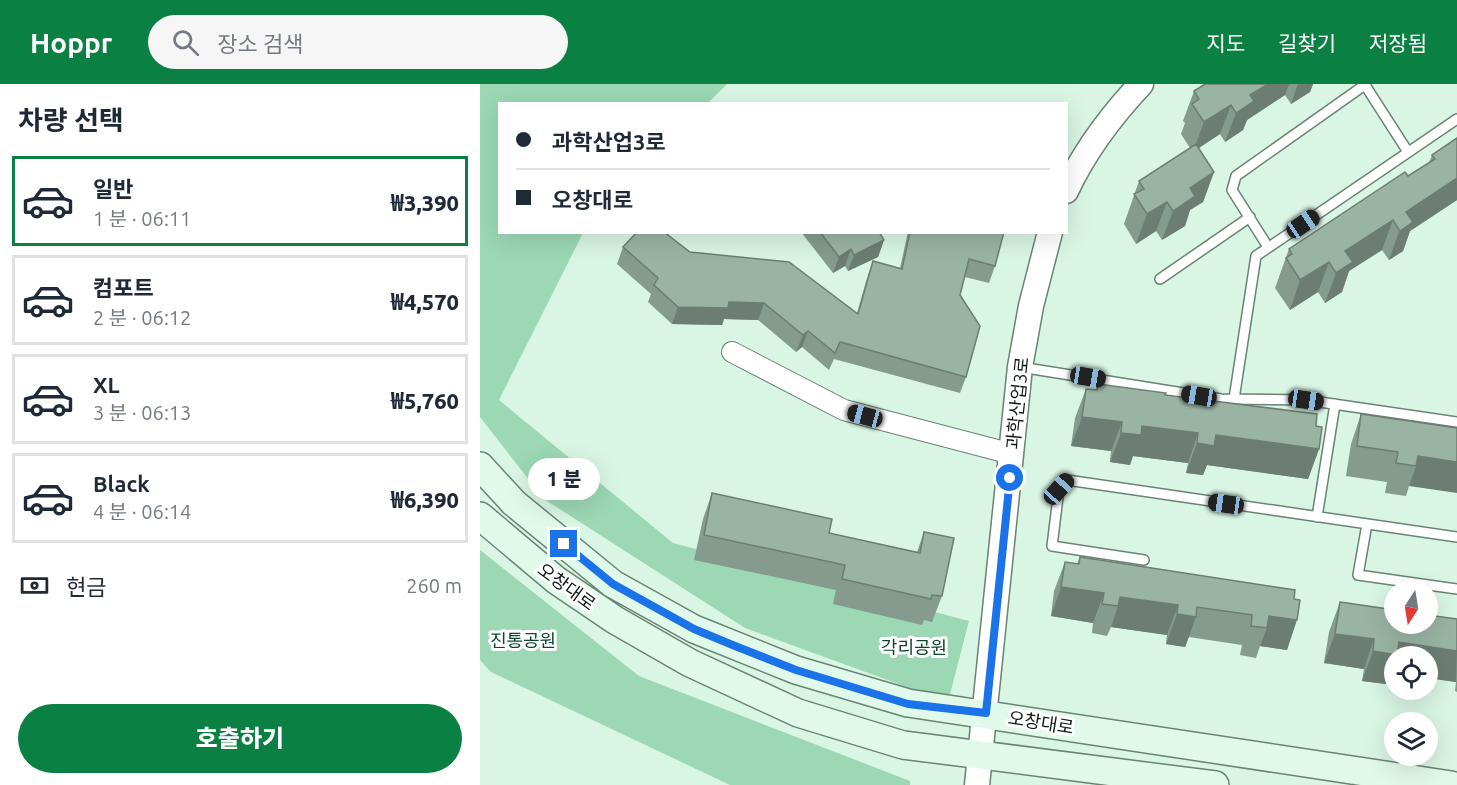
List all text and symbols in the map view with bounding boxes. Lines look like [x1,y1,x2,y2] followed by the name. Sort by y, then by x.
[148,15,568,69] search box
[169,26,202,59] icon: search
[30,27,112,58] text: Hoppr
[217,31,303,56] text: 장소 검색
[1206,31,1245,55] text: 지도
[1278,31,1336,55] text: 길찾기
[1369,31,1427,55] text: 저장됨
[18,105,124,135] text: 차량 선택
[552,129,666,154] text: 과학산업3로
[21,174,75,228] icon: car
[93,176,133,201] text: 일반
[552,187,633,212] text: 오창대로
[391,190,459,215] text: ₩3,390
[1283,206,1323,242] car
[93,207,191,230] text: 1 분 · 06:11
[21,273,75,327] icon: car
[93,275,154,300] text: 컴포트
[391,289,459,314] text: ₩4,570
[93,306,191,329] text: 2 분 · 06:12
[1002,356,1032,450] street label: 과학산업3로
[1069,365,1107,389] car
[21,372,75,426] icon: car
[93,372,120,397] text: XL
[1180,384,1218,408] car
[391,388,459,413] text: ₩5,760
[1287,389,1325,411] car
[93,401,191,424] text: 3 분 · 06:13
[845,403,885,429] car
[528,457,600,499] callout: 1 분
[996,464,1023,491] route start
[547,467,581,490] text: 1 분
[1040,470,1078,508] car
[21,471,75,525] icon: car
[93,471,150,496] text: Black
[391,487,459,512] text: ₩6,390
[1207,493,1245,515] car
[93,500,191,523] text: 4 분 · 06:14
[550,530,577,557] route end
[534,558,600,614] street label: 오창대로
[18,569,51,602] icon: cash
[66,574,106,599] text: 현금
[406,574,462,597] text: 260 m
[1384,580,1438,634] north arrow
[1384,580,1438,766] map controls
[490,630,556,650] park label: 진통공원
[881,637,947,657] park label: 각리공원
[1384,646,1438,700] button: locate
[18,704,462,773] button: 호출하기
[1007,707,1075,737] street label: 오창대로
[1384,712,1438,766] button: layers

